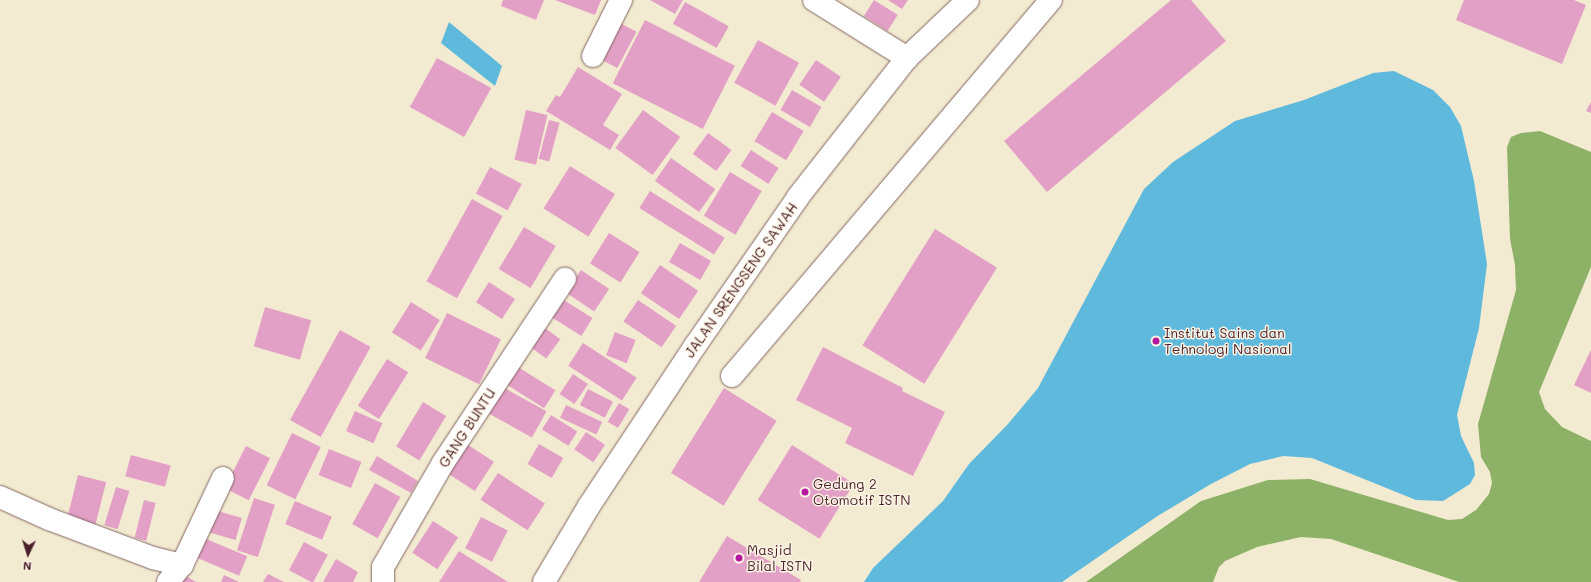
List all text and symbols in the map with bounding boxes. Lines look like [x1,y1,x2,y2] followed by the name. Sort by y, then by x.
[681,199,801,361] street label: JALAN SRENGSENG SAWAH
[1164,325,1292,358] place label: Institut Sains dan Tehnologi Nasional
[1151,336,1161,346] marker: Institut Sains dan Tehnologi Nasional
[435,385,499,471] street label: GANG BUNTU
[813,476,911,508] place label: Gedung 2 Otomotif ISTN
[800,487,810,497] marker: Gedung 2 Otomotif ISTN
[8,534,48,574] north arrow
[747,542,812,574] place label: Masjid Bilal ISTN
[734,553,744,563] marker: Masjid Bilal ISTN
[22,559,32,574] text: N

